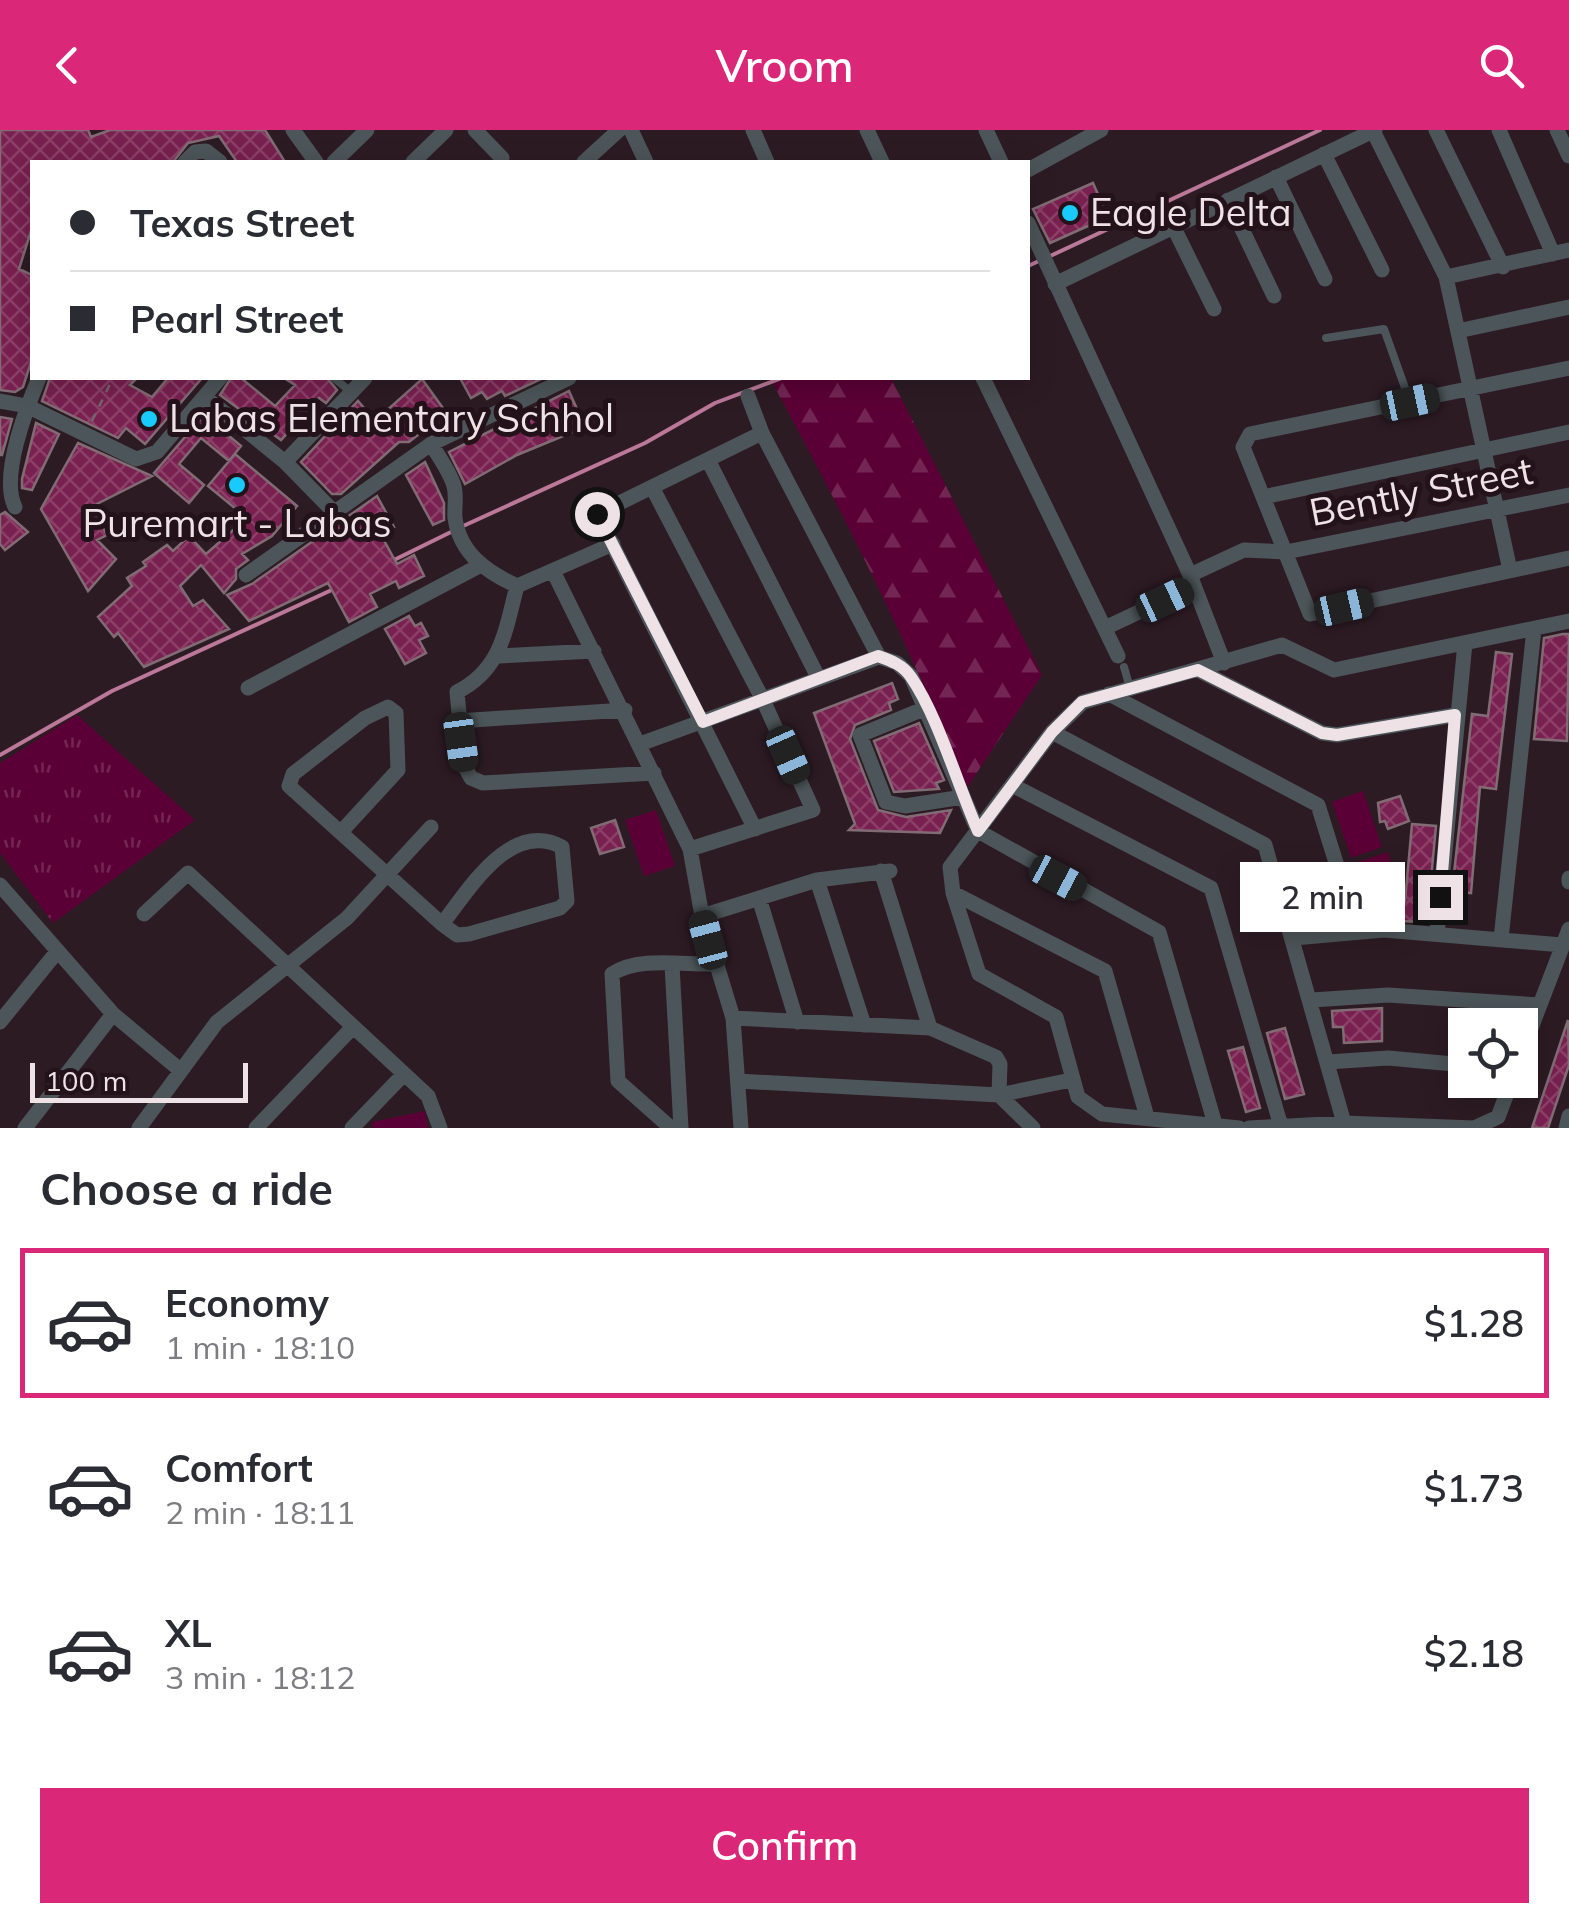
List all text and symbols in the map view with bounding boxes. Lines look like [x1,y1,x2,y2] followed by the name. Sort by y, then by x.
[715,37,854,93] text: Vroom
[40,38,95,93] icon: back
[1474,38,1529,93] icon: search
[1090,188,1292,236] place label: Eagle Delta
[130,199,354,247] text: Texas Street
[1059,202,1081,224] marker: Eagle Delta
[130,295,343,343] text: Pearl Street
[1378,381,1442,423] car
[169,394,614,442] place label: Labas Elementary Schhol
[138,408,160,430] marker: Labas Elementary Schhol
[1305,446,1536,536] street label: Bently Street
[226,474,248,496] marker: Puremart - Labas
[575,492,620,537] route start
[83,499,391,547] place label: Puremart - Labas
[1131,574,1199,626] car
[1311,586,1377,628] car
[442,710,480,774] car
[762,721,814,789] car
[1024,851,1092,905] car
[1240,862,1405,932] callout: 2 min
[1418,875,1463,920] route end
[1281,877,1364,917] text: 2 min
[686,907,730,973] car
[1448,1008,1538,1098] map controls
[1448,1008,1538,1098] button: locate
[30,1058,248,1103] scale bar
[45,1063,127,1098] text: 100 m
[40,1160,333,1216] text: Choose a ride
[45,1278,135,1368] icon: car
[165,1279,329,1327] text: Economy
[1424,1299,1524,1347] text: $1.28
[165,1327,355,1367] text: 1 min · 18:10
[45,1443,135,1533] icon: car
[165,1444,313,1492] text: Comfort
[1424,1464,1524,1512] text: $1.73
[165,1492,355,1532] text: 2 min · 18:11
[45,1608,135,1698] icon: car
[165,1609,212,1657] text: XL
[1424,1629,1524,1677] text: $2.18
[165,1657,355,1697] text: 3 min · 18:12
[40,1788,1529,1903] button: Confirm

